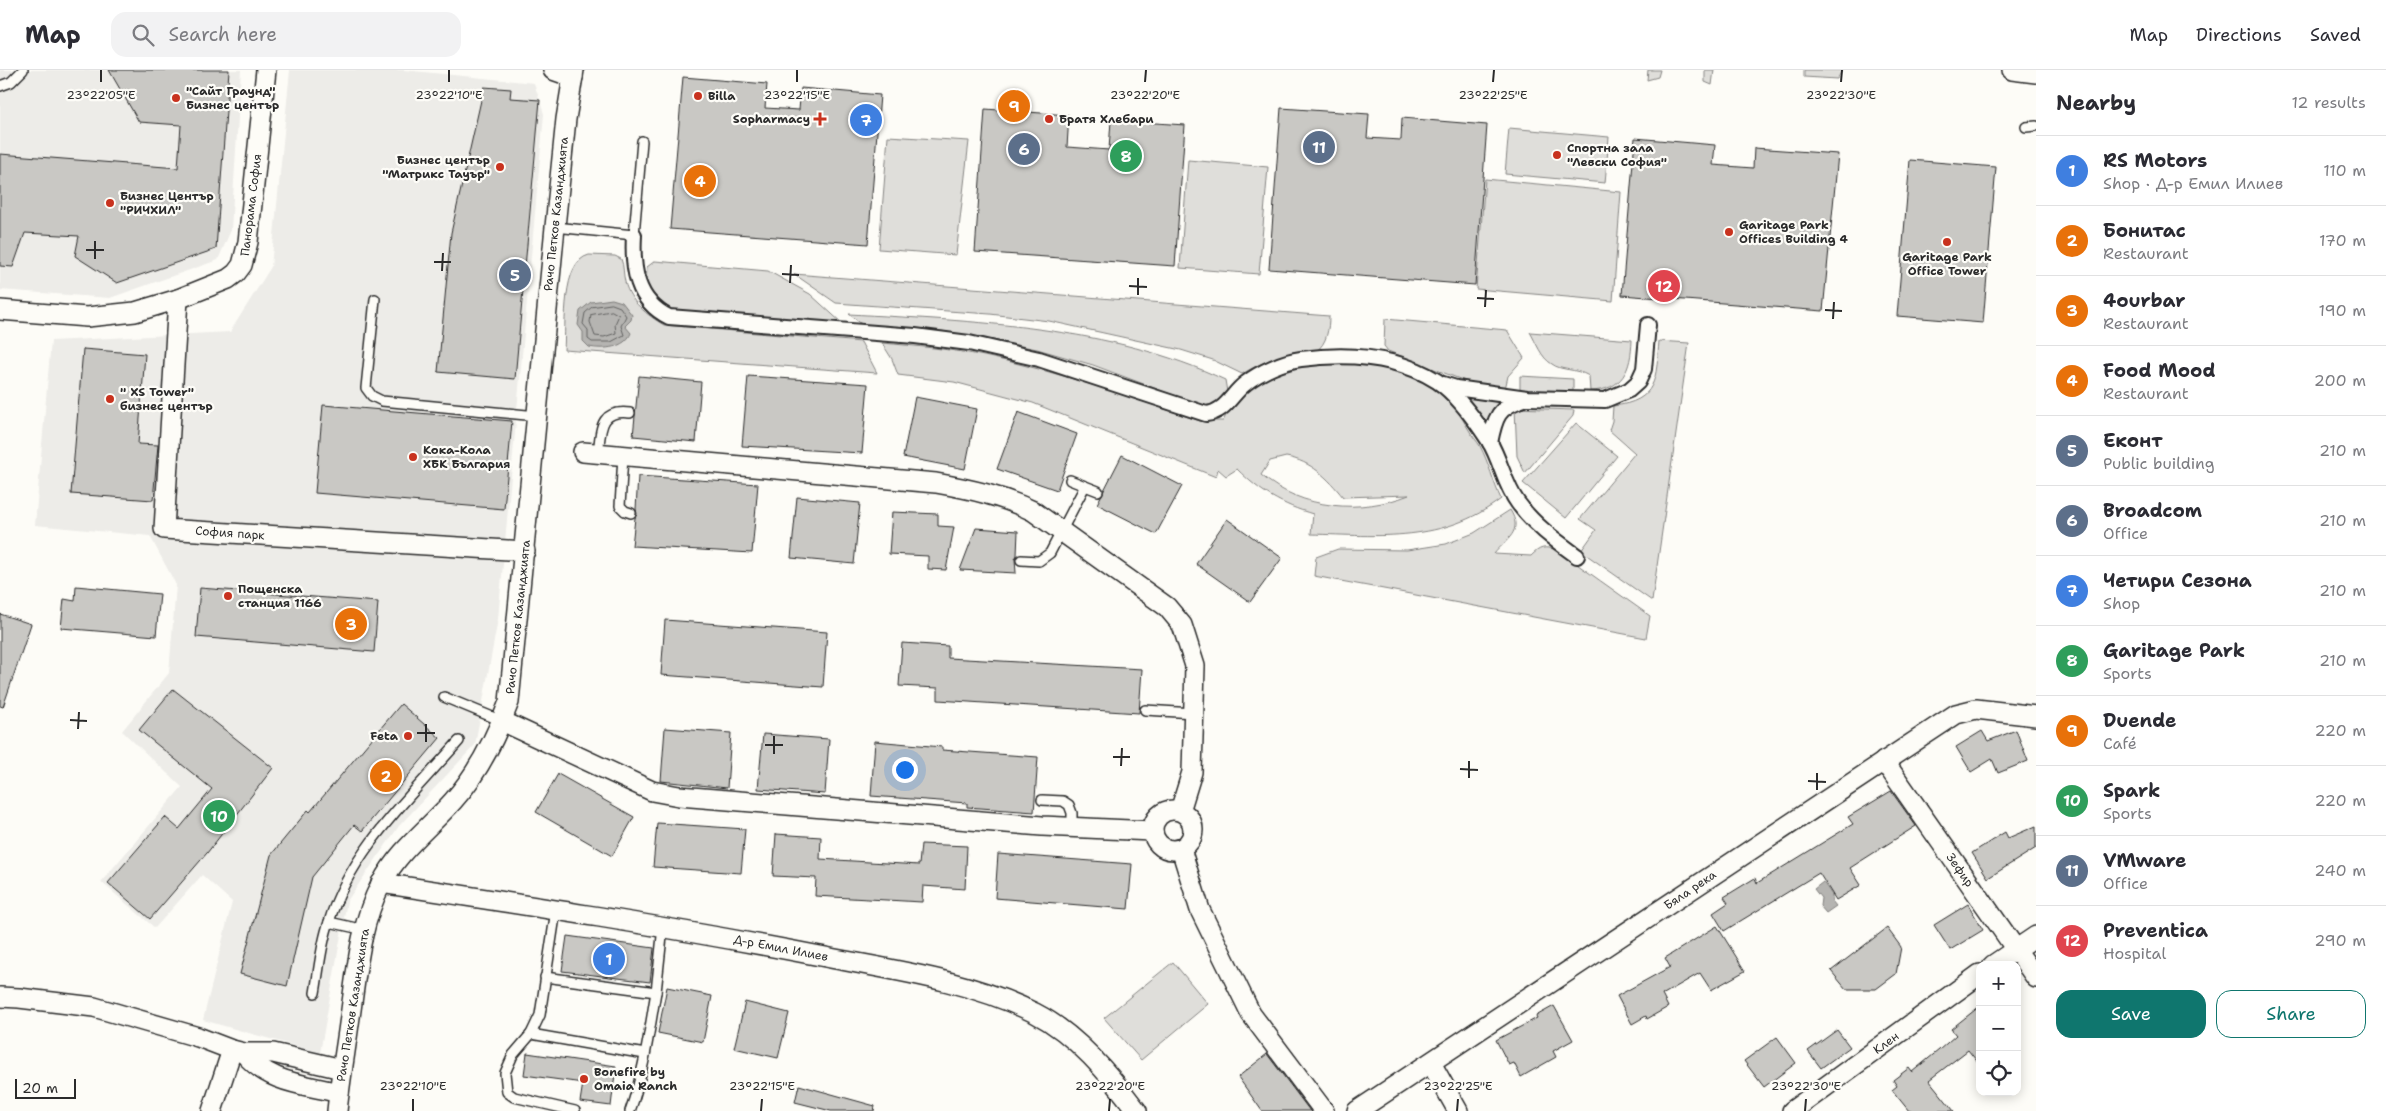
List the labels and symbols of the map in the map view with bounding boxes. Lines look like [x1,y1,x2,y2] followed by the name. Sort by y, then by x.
[186,83,279,113] place label: "Сайт Граунд" Бизнес център
[67,87,136,103] text: 23°22'05"E
[415,87,483,103] text: 23°22'10"E
[764,87,830,103] text: 23°22'15"E
[998,87,1030,125] pin: 9
[1110,87,1180,103] text: 23°22'20"E
[1459,87,1527,103] text: 23°22'25"E
[1806,87,1876,103] text: 23°22'30"E
[708,88,736,104] place label: Billa
[692,90,704,102] marker: Billa
[170,92,182,104] marker: "Сайт Граунд" Бизнес център
[850,101,882,139] pin: 7
[733,111,810,127] place label: Sopharmacy
[1059,111,1154,127] place label: Братя Хлебари
[814,113,826,125] marker: Sopharmacy
[1043,113,1055,125] marker: Братя Хлебари
[1303,128,1335,166] pin: 11
[1008,130,1040,168] pin: 6
[540,136,572,292] street label: Рачо Петков Казанджията
[1110,137,1142,175] pin: 8
[1567,140,1667,170] place label: Спортна зала "Левски София"
[1551,149,1563,161] marker: Спортна зала "Левски София"
[382,152,490,182] place label: Бизнес център "Матрикс Тауър"
[237,153,265,257] street label: Панорама София
[494,161,506,173] marker: Бизнес център "Матрикс Тауър"
[684,162,716,200] pin: 4
[120,188,214,218] place label: Бизнес Център "РИЧХИЛ"
[104,197,116,209] marker: Бизнес Център "РИЧХИЛ"
[1739,217,1849,247] place label: Garitage Park Offices Building 4
[1723,226,1735,238] marker: Garitage Park Offices Building 4
[1941,236,1953,248] marker: Garitage Park Office Tower
[1902,249,1992,279] place label: Garitage Park Office Tower
[499,256,531,294] pin: 5
[1648,267,1680,305] pin: 12
[120,384,213,414] place label: " XS Tower" бизнес център
[104,393,116,405] marker: " XS Tower" бизнес център
[423,442,510,472] place label: Кока-Кола ХБК България
[407,451,419,463] marker: Кока-Кола ХБК България
[195,523,266,543] street label: София парк
[502,539,534,695] street label: Рачо Петков Казанджията
[238,581,322,611] place label: Пощенска станция 1166
[222,590,234,602] marker: Пощенска станция 1166
[335,605,367,643] pin: 3
[370,728,399,744] place label: Feta
[402,730,414,742] marker: Feta
[370,757,402,795] pin: 2
[892,757,918,783] your location
[203,797,235,835] pin: 10
[1943,850,1978,890] street label: Зефир
[1661,866,1720,913] street label: Бяла река
[333,927,373,1083] street label: Рачо Петков Казанджията
[733,931,829,965] street label: Д-р Емил Илиев
[593,940,625,978] pin: 1
[1870,1028,1902,1058] street label: Клен
[594,1064,677,1094] place label: Bonefire by Omaia Ranch
[578,1073,590,1085] marker: Bonefire by Omaia Ranch
[15,1076,76,1099] scale bar
[379,1078,447,1094] text: 23°22'10"E
[729,1078,795,1094] text: 23°22'15"E
[1075,1078,1145,1094] text: 23°22'20"E
[1424,1078,1492,1094] text: 23°22'25"E
[1771,1078,1841,1094] text: 23°22'30"E

